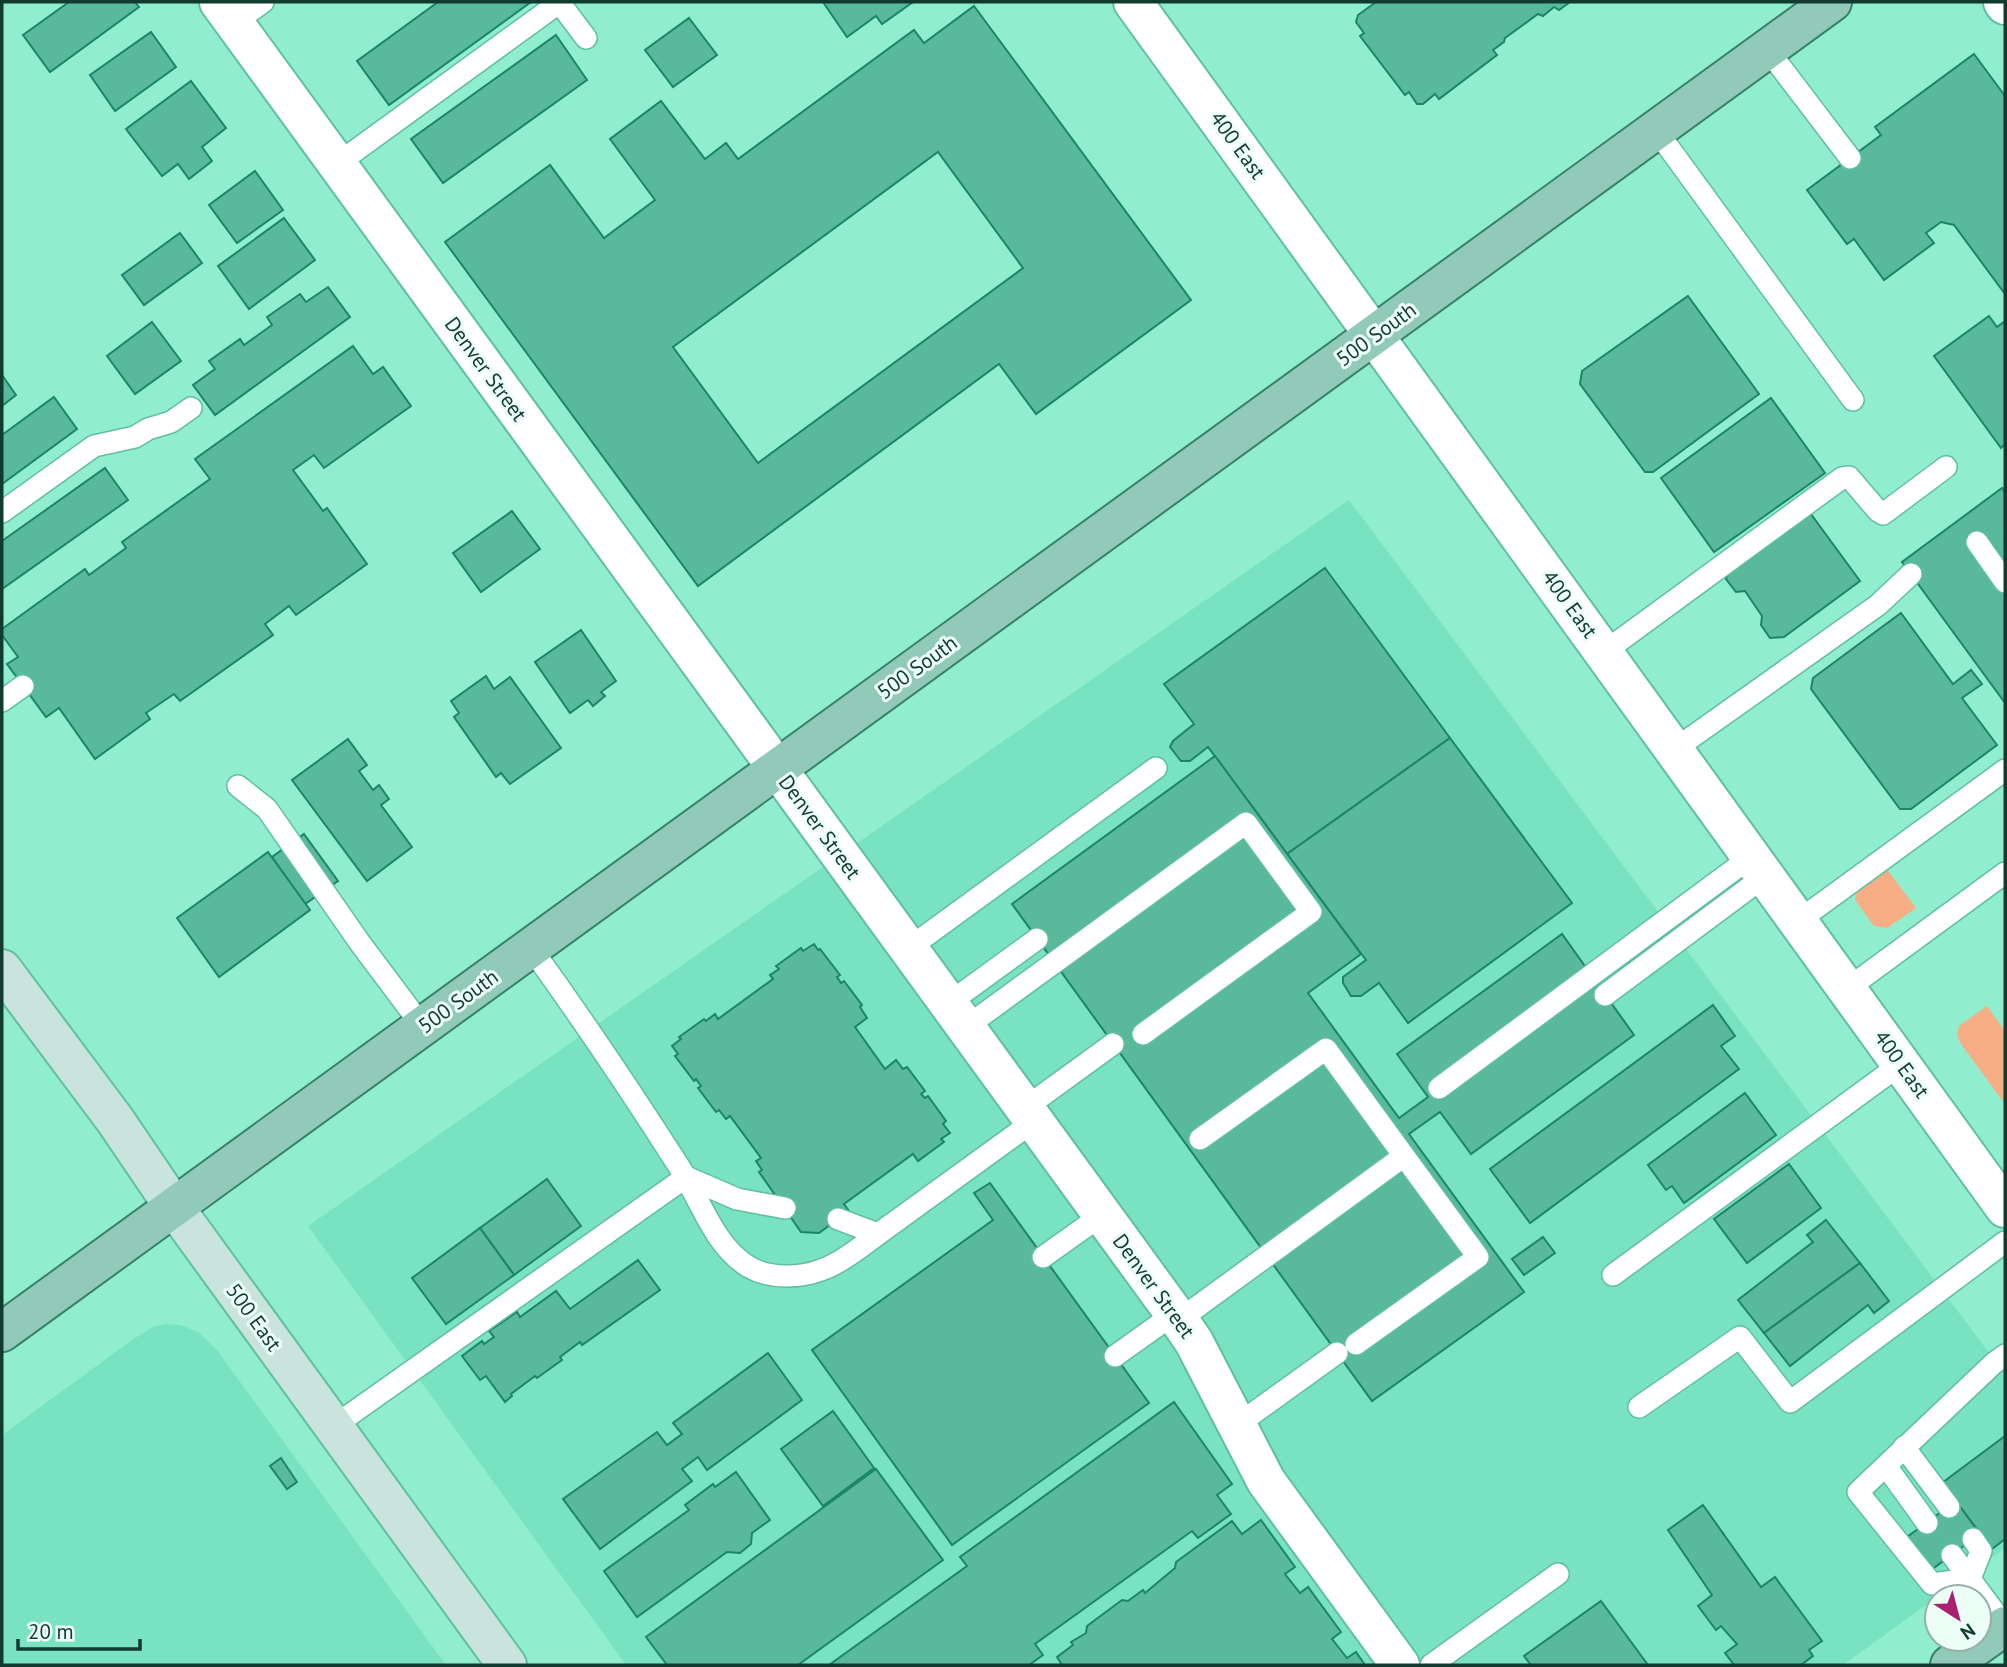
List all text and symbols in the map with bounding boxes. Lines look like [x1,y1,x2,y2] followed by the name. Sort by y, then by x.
[1204,106,1272,184] street label: 400 East
[1331,296,1421,372] street label: 500 South
[439,311,533,427] street label: Denver Street
[1536,565,1604,643] street label: 400 East
[872,629,962,705] street label: 500 South
[773,769,867,885] street label: Denver Street
[413,963,503,1039] street label: 500 South
[1868,1025,1936,1103] street label: 400 East
[1107,1228,1201,1344] street label: Denver Street
[220,1278,288,1356] street label: 500 East
[1923,1583,1993,1653] north arrow
[18,1608,140,1652] scale bar
[28,1618,74,1645] text: 20 m
[1956,1618,1980,1645] text: N

